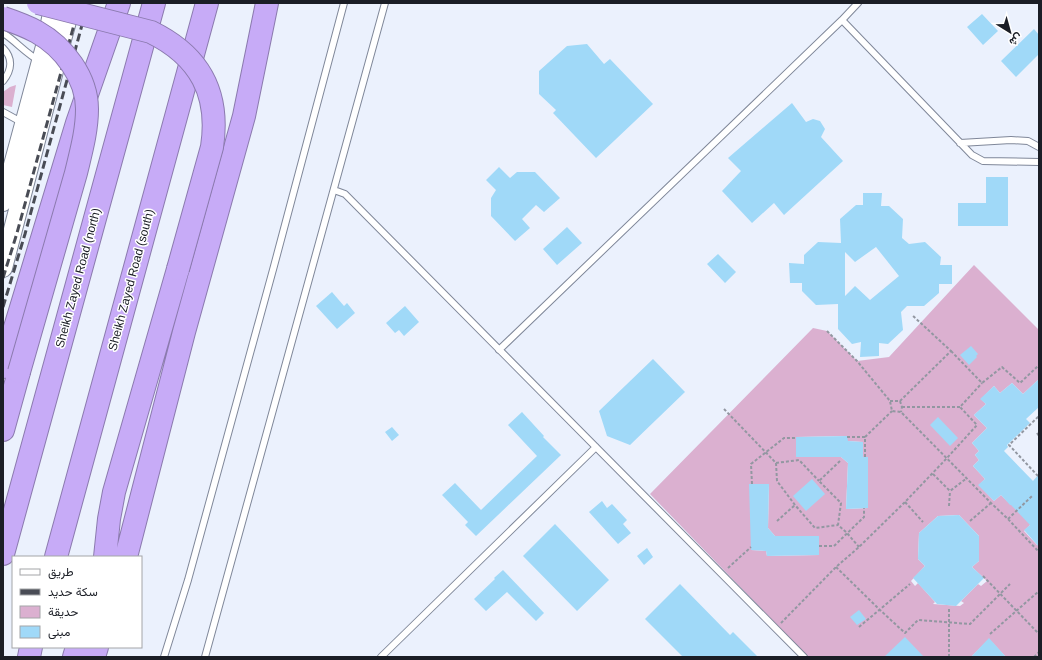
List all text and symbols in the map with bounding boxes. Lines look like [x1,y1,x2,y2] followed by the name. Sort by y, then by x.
[990,12,1030,52] north arrow
[1007,30,1025,49] text: ش
[53,207,103,349] street label: Sheikh Zayed Road (north)
[105,208,157,352] street label: Sheikh Zayed Road (south)
[12,556,142,648] legend
[48,565,74,580] text: طريق
[48,585,98,599] text: سكة حديد
[48,605,78,619] text: حديقة
[48,625,70,640] text: مبنى

